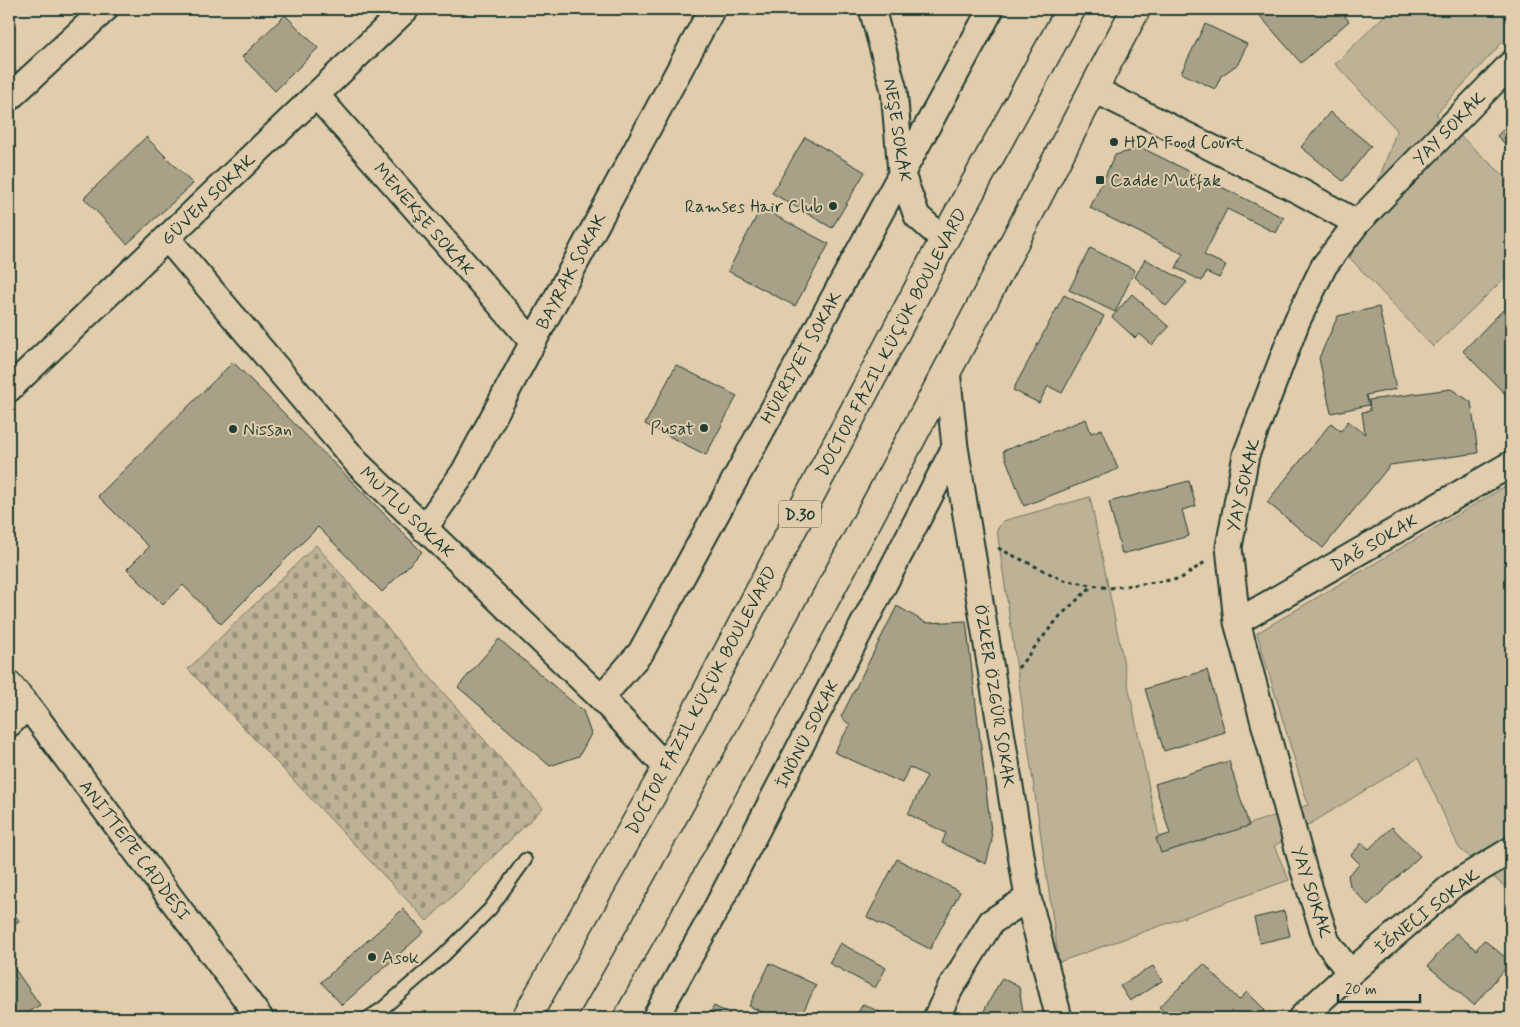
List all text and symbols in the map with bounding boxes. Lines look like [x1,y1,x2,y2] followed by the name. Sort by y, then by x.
[877,77,917,183] street label: NEŞE SOKAK
[1408,86,1491,171] street label: YAY SOKAK
[1124,131,1245,155] place label: HDA Food Court
[1108,136,1120,148] marker: HDA Food Court
[156,148,261,251] street label: GÜVEN SOKAK
[367,158,479,281] street label: MENEKŞE SOKAK
[1110,169,1221,193] place label: Cadde Mutfak
[1094,174,1106,186] marker: Cadde Mutfak
[685,195,823,219] place label: Ramses Hair Club
[827,200,839,212] marker: Ramses Hair Club
[811,204,973,481] street label: DOCTOR FAZIL KÜÇÜK BOULEVARD
[531,209,613,334] street label: BAYRAK SOKAK
[755,287,848,428] street label: HÜRRIYET SOKAK
[650,417,694,441] place label: Pusat
[243,418,292,442] place label: Nissan
[698,422,710,434] marker: Pusat
[227,423,239,435] marker: Nissan
[1222,436,1266,534] street label: YAY SOKAK
[354,462,459,564] street label: MUTLU SOKAK
[779,500,821,528] road number: D.30
[1327,509,1422,578] street label: DAĞ SOKAK
[621,562,783,839] street label: DOCTOR FAZIL KÜÇÜK BOULEVARD
[968,603,1020,790] street label: ÖZKER ÖZGÜR SOKAK
[770,676,846,793] street label: İNÖNÜ SOKAK
[73,775,195,926] street label: ANITTEPE CADDESI
[1285,843,1337,941] street label: YAY SOKAK
[1370,863,1485,960] street label: İĞNECI SOKAK
[382,946,419,970] place label: Asok
[366,951,378,963] marker: Asok
[1338,972,1420,1004] scale bar
[1345,980,1377,1000] text: 20 m

